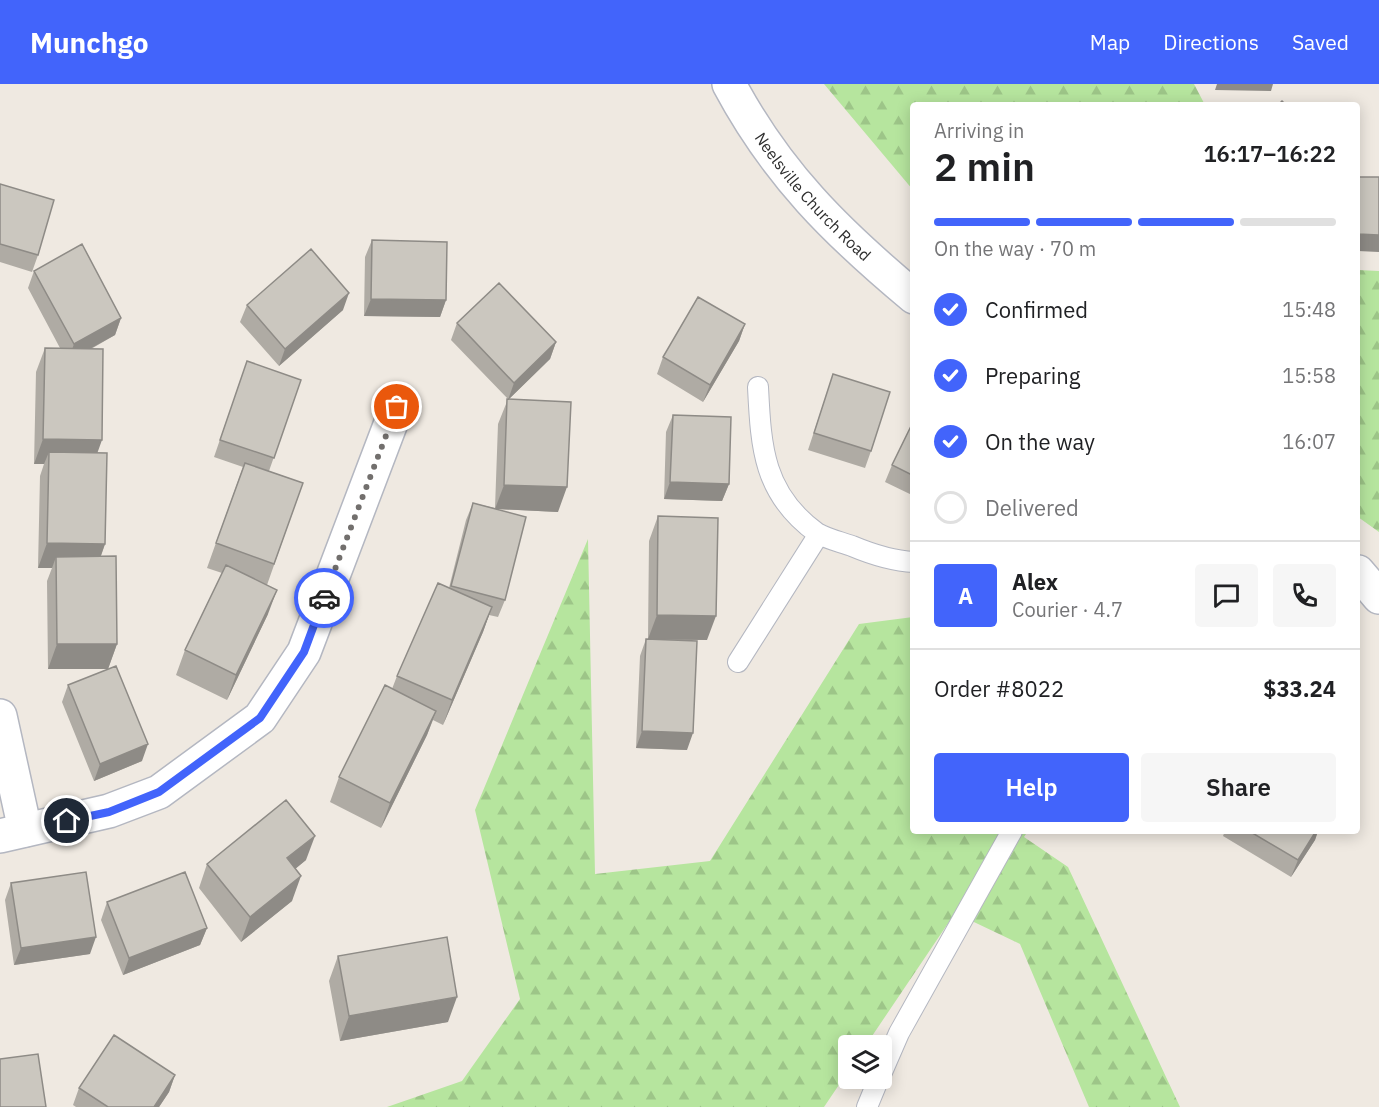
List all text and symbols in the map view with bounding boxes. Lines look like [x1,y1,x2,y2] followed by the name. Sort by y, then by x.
[30,24,149,61] text: Munchgo
[1090,28,1130,56] text: Map
[1163,28,1259,56] text: Directions
[1292,28,1349,56] text: Saved
[934,117,1024,144] text: Arriving in
[751,128,875,265] street label: Neelsville Church Road
[1203,139,1336,168] text: 16:17–16:22
[934,141,1035,192] text: 2 min
[934,235,1096,262] text: On the way · 70 m
[934,293,967,326] icon: check
[985,295,1088,324] text: Confirmed
[1282,296,1336,323] text: 15:48
[934,359,967,392] icon: check
[985,361,1080,390] text: Preparing
[1282,362,1336,389] text: 15:58
[371,381,422,432] pin
[380,390,413,423] icon: bag
[934,425,967,458] icon: check
[985,427,1095,456] text: On the way
[1282,428,1336,455] text: 16:07
[985,493,1079,522] text: Delivered
[1195,564,1258,627] button: chat
[1273,564,1336,627] button: phone
[1012,567,1058,596] text: Alex
[294,568,354,628] courier
[958,581,973,610] text: A
[308,582,341,615] icon: car
[1012,596,1123,623] text: Courier · 4.7
[934,674,1064,703] text: Order #8022
[1263,674,1336,703] text: $33.24
[934,753,1129,822] button: Help
[1141,753,1336,822] button: Share
[41,795,92,846] pin
[50,804,83,837] icon: home
[838,1035,892,1089] map controls
[838,1035,892,1089] button: layers

